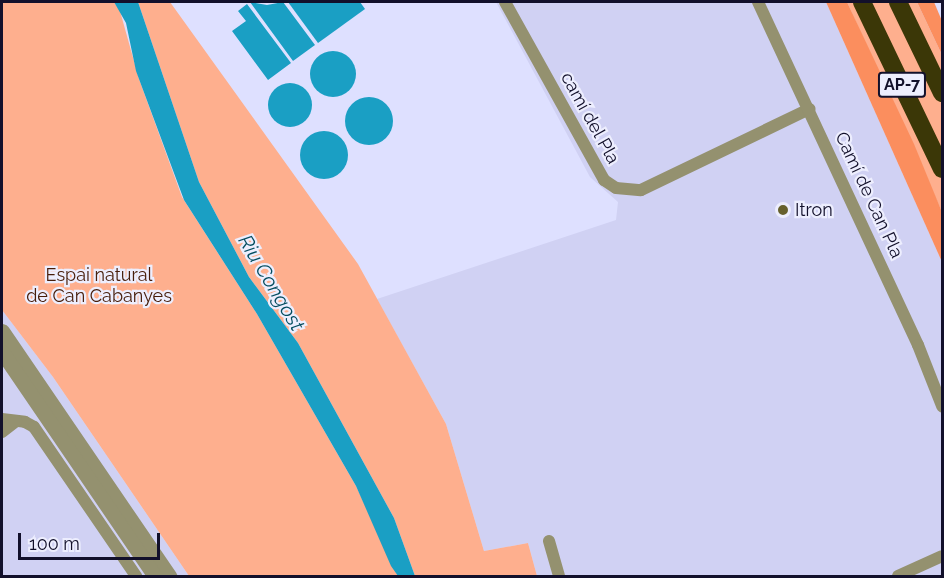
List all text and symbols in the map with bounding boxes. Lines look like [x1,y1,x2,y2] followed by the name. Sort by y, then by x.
[556,68,624,168] street label: camí del Pla
[876,72,928,98] road number: AP-7
[830,128,908,262] street label: Camí de Can Pla
[795,199,833,221] place label: Itron
[776,203,790,217] marker: Itron
[233,231,309,335] water label: Riu Congost
[26,265,172,308] park label: Espai natural de Can Cabanyes
[21,521,164,559] scale bar
[29,533,80,554] text: 100 m

